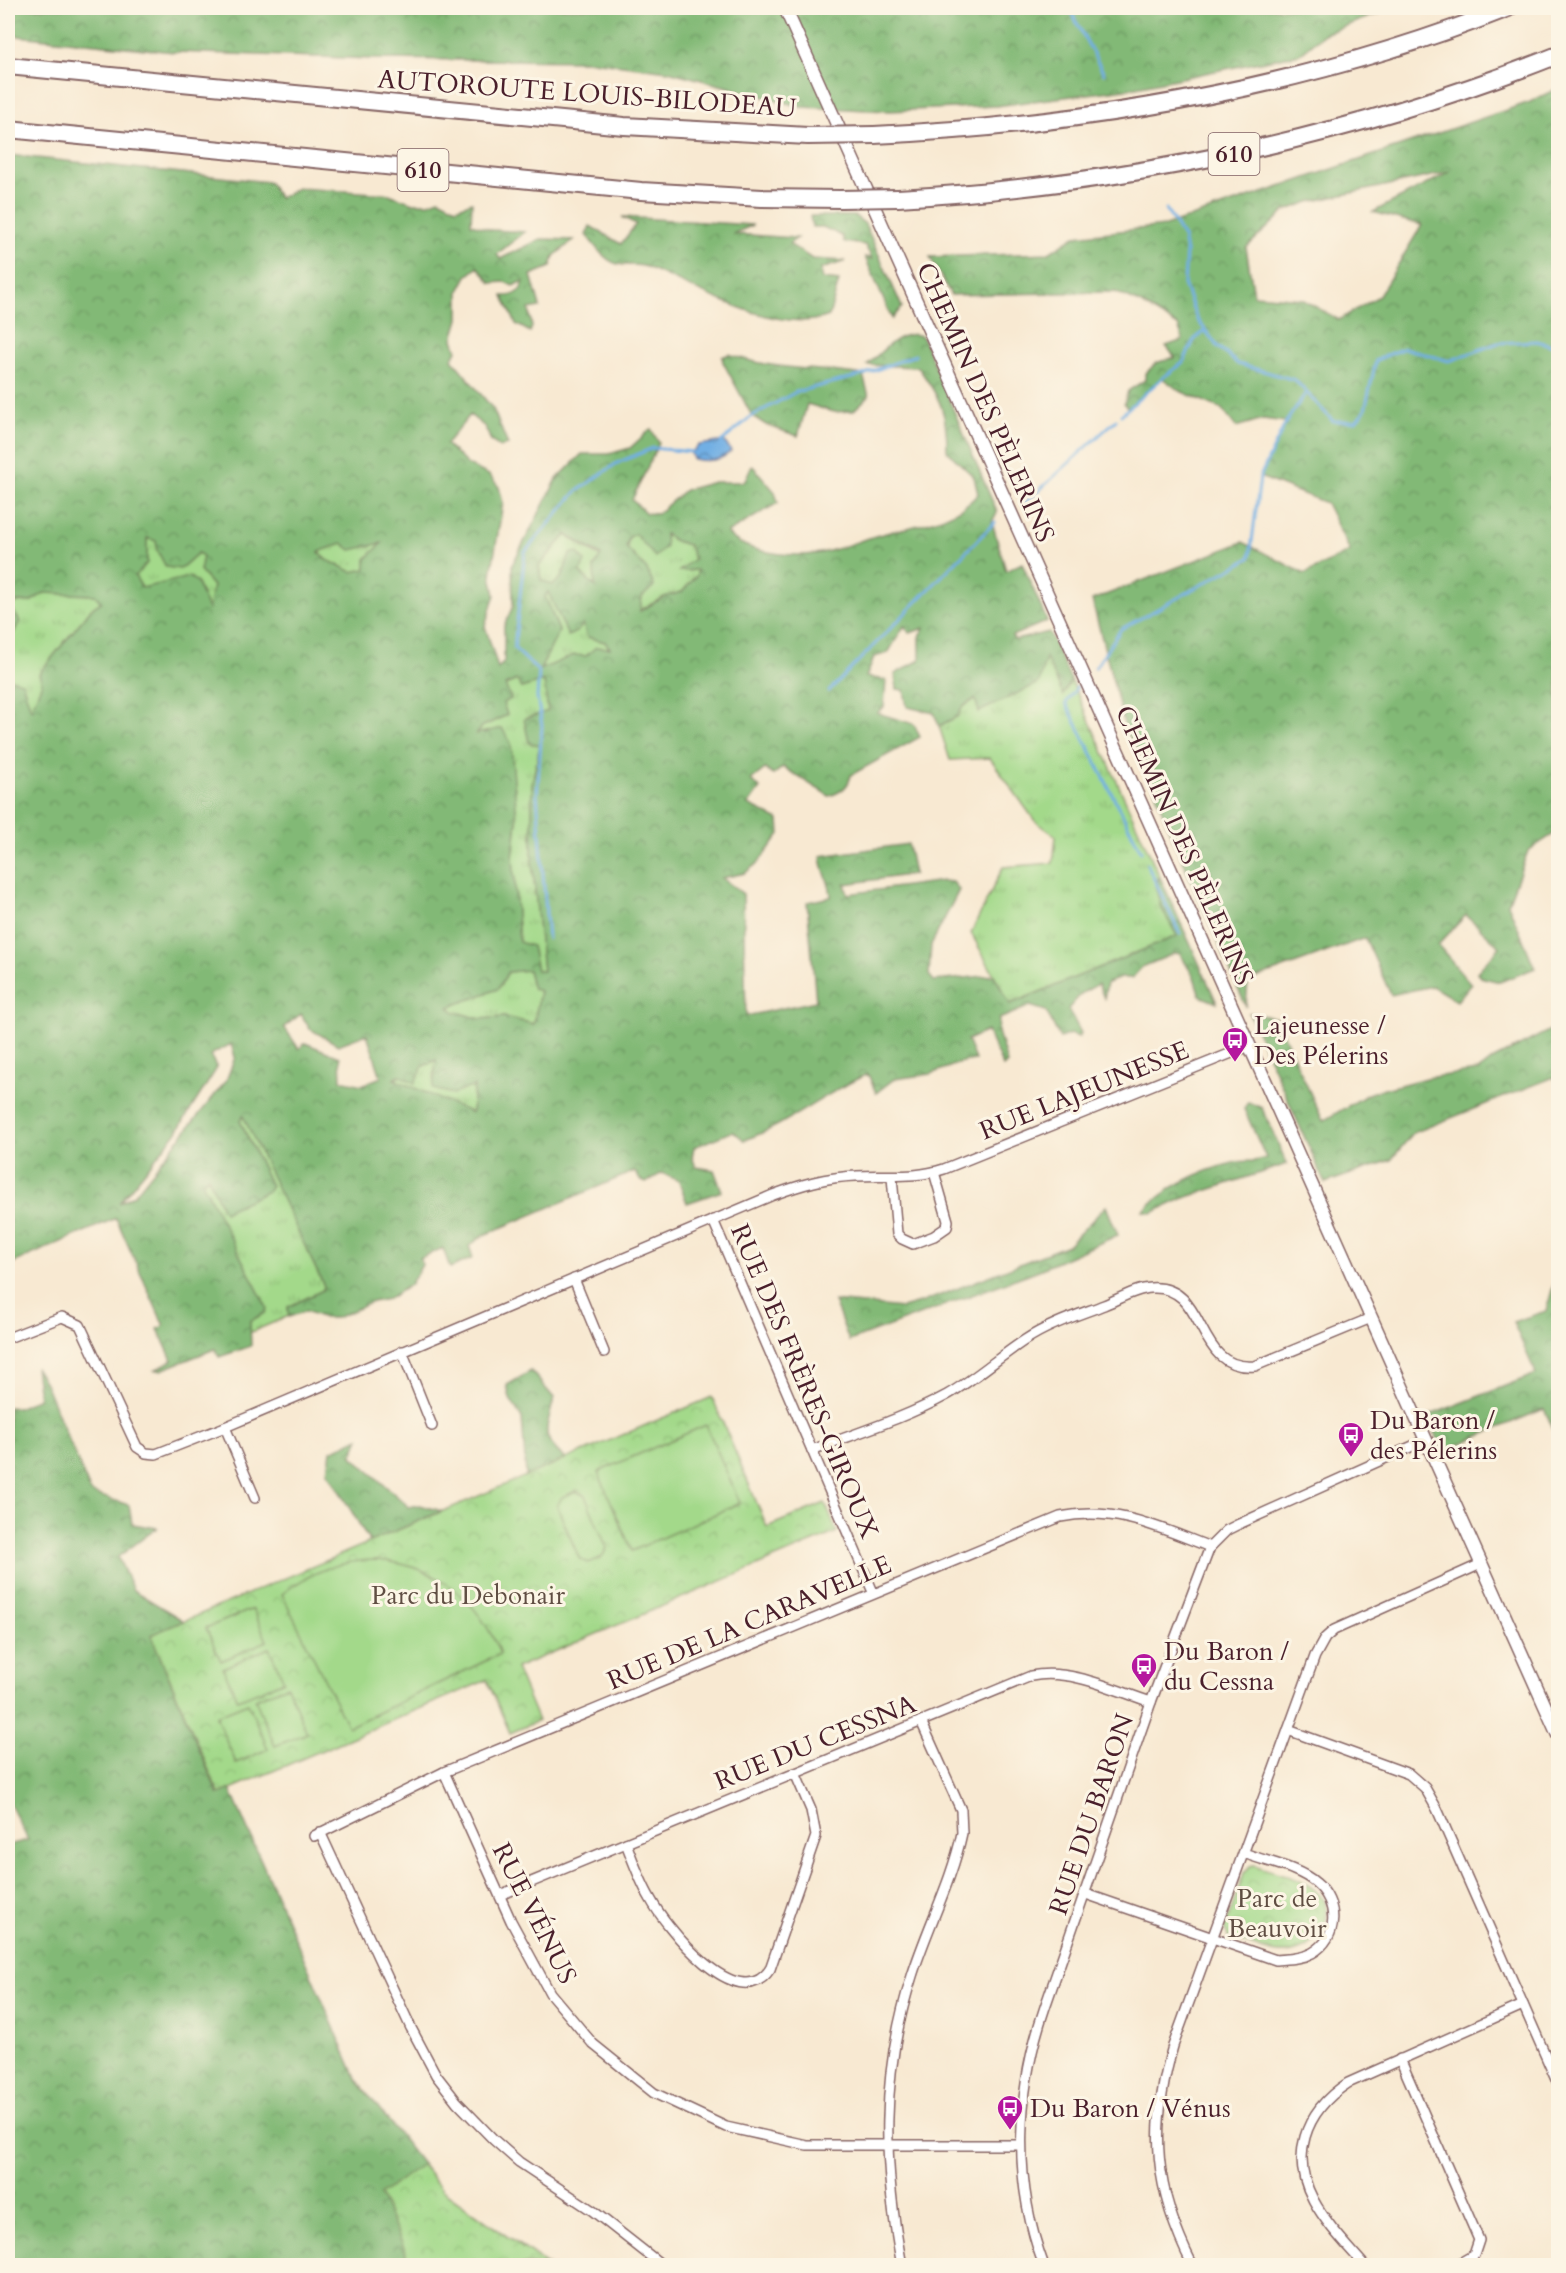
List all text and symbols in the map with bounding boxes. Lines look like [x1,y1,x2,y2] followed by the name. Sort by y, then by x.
[376,61,797,126] street label: AUTOROUTE LOUIS-BILODEAU
[1208,133,1260,175] road number: 610
[398,149,448,191] road number: 610
[908,257,1063,548] street label: CHEMIN DES PÈLERINS
[1107,700,1262,991] street label: CHEMIN DES PÈLERINS
[1254,1008,1388,1073] place label: Lajeunesse / Des Pélerins
[1220,1025,1250,1063] bus stop icon: Lajeunesse / Des Pélerins
[974,1032,1194,1148] street label: RUE LAJEUNESSE
[722,1219,887,1544] street label: RUE DES FRÈRES-GIROUX
[1370,1403,1497,1468] place label: Du Baron / des Pélerins
[1336,1420,1366,1458] bus stop icon: Du Baron / des Pélerins
[602,1547,896,1698] street label: RUE DE LA CARAVELLE
[371,1578,565,1613] park label: Parc du Debonair
[1164,1634,1290,1699] place label: Du Baron / du Cessna
[1129,1651,1159,1689] bus stop icon: Du Baron / du Cessna
[709,1686,922,1799] street label: RUE DU CESSNA
[1041,1709,1142,1919] street label: RUE DU BARON
[484,1837,585,1990] street label: RUE VÉNUS
[1228,1881,1327,1946] park label: Parc de Beauvoir
[1030,2091,1231,2126] place label: Du Baron / Vénus
[995,2093,1025,2131] bus stop icon: Du Baron / Vénus

